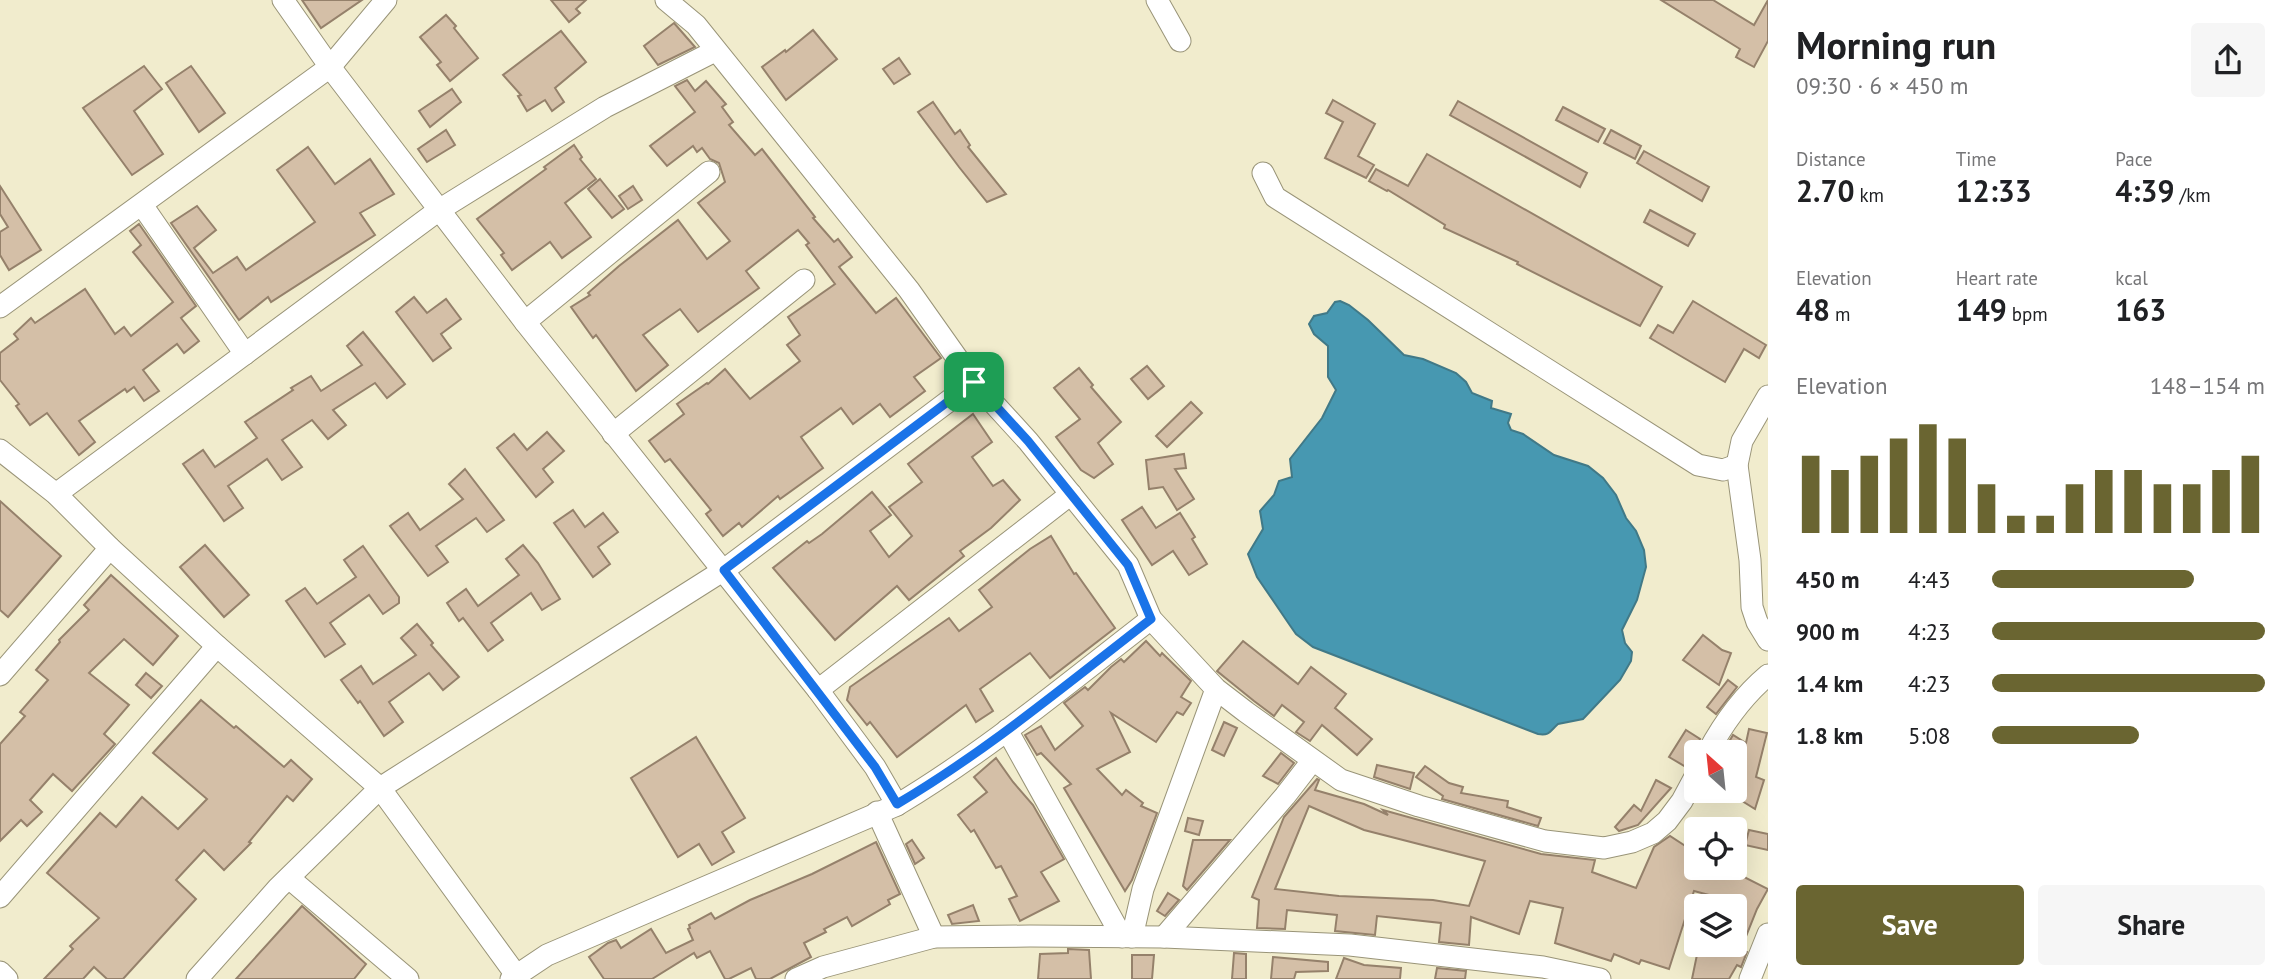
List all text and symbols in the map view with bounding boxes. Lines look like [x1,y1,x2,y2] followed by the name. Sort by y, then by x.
[1796,20,1996,69] text: Morning run
[2191,23,2265,97] button: share
[1796,71,1968,100] text: 09:30 · 6 × 450 m
[1796,147,1866,171] text: Distance
[1956,147,1996,171] text: Time
[2115,147,2153,171] text: Pace
[1796,171,1854,210] text: 2.70
[1956,171,2032,210] text: 12:33
[2115,171,2174,210] text: 4:39
[1854,183,1884,207] text: km
[2174,183,2211,207] text: /km
[1796,266,1872,290] text: Elevation
[1956,266,2038,290] text: Heart rate
[2115,266,2148,290] text: kcal
[1796,290,1830,329] text: 48
[1956,290,2007,329] text: 149
[2115,290,2166,329] text: 163
[1830,302,1851,326] text: m
[2007,302,2048,326] text: bpm
[944,352,1004,412] pin
[955,363,993,401] icon: arrive
[1796,371,1888,400] text: Elevation
[2150,371,2265,400] text: 148–154 m
[1796,565,1859,594] text: 450 m
[1908,565,1951,594] text: 4:43
[1796,617,1859,646] text: 900 m
[1908,617,1951,646] text: 4:23
[1796,669,1863,698] text: 1.4 km
[1908,669,1951,698] text: 4:23
[1796,721,1863,750] text: 1.8 km
[1908,721,1951,750] text: 5:08
[1684,740,1746,803] north arrow
[1684,740,1747,957] map controls
[1684,817,1747,880] button: locate
[1796,885,2024,965] button: Save
[2038,885,2265,965] button: Share
[1684,894,1747,957] button: layers

